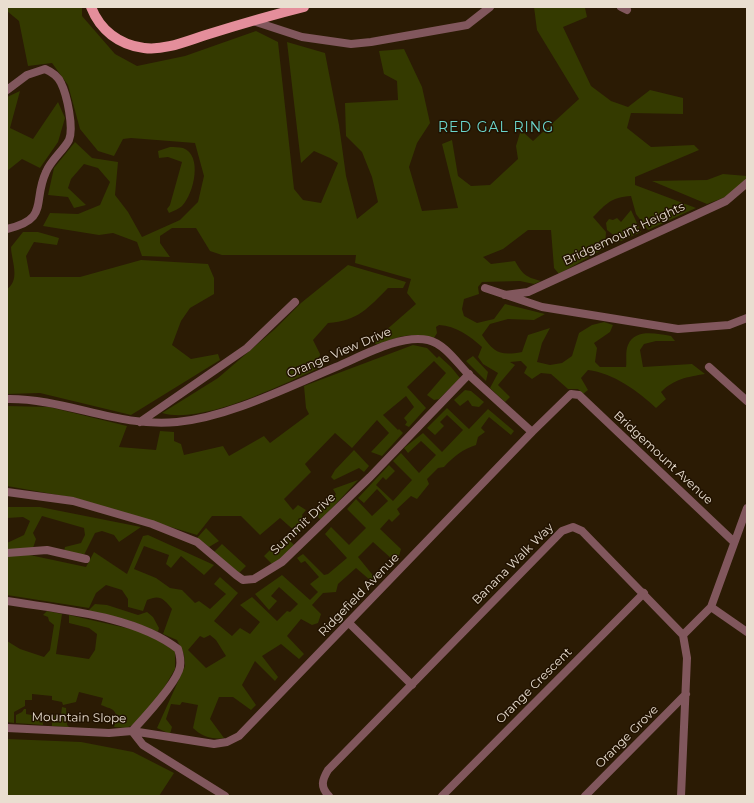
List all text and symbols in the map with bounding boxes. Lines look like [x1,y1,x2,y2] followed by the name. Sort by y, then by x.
[438,120,554,136] district label: RED GAL RING
[561,200,687,268] street label: Bridgemount Heights
[285,325,393,381] street label: Orange View Drive
[610,408,716,508] street label: Bridgemount Avenue
[268,490,338,558] street label: Summit Drive
[469,520,557,608] street label: Banana Walk Way
[316,550,402,640] street label: Ridgefield Avenue
[493,645,575,727] street label: Orange Crescent
[593,703,661,771] street label: Orange Grove
[31,710,127,726] street label: Mountain Slope

